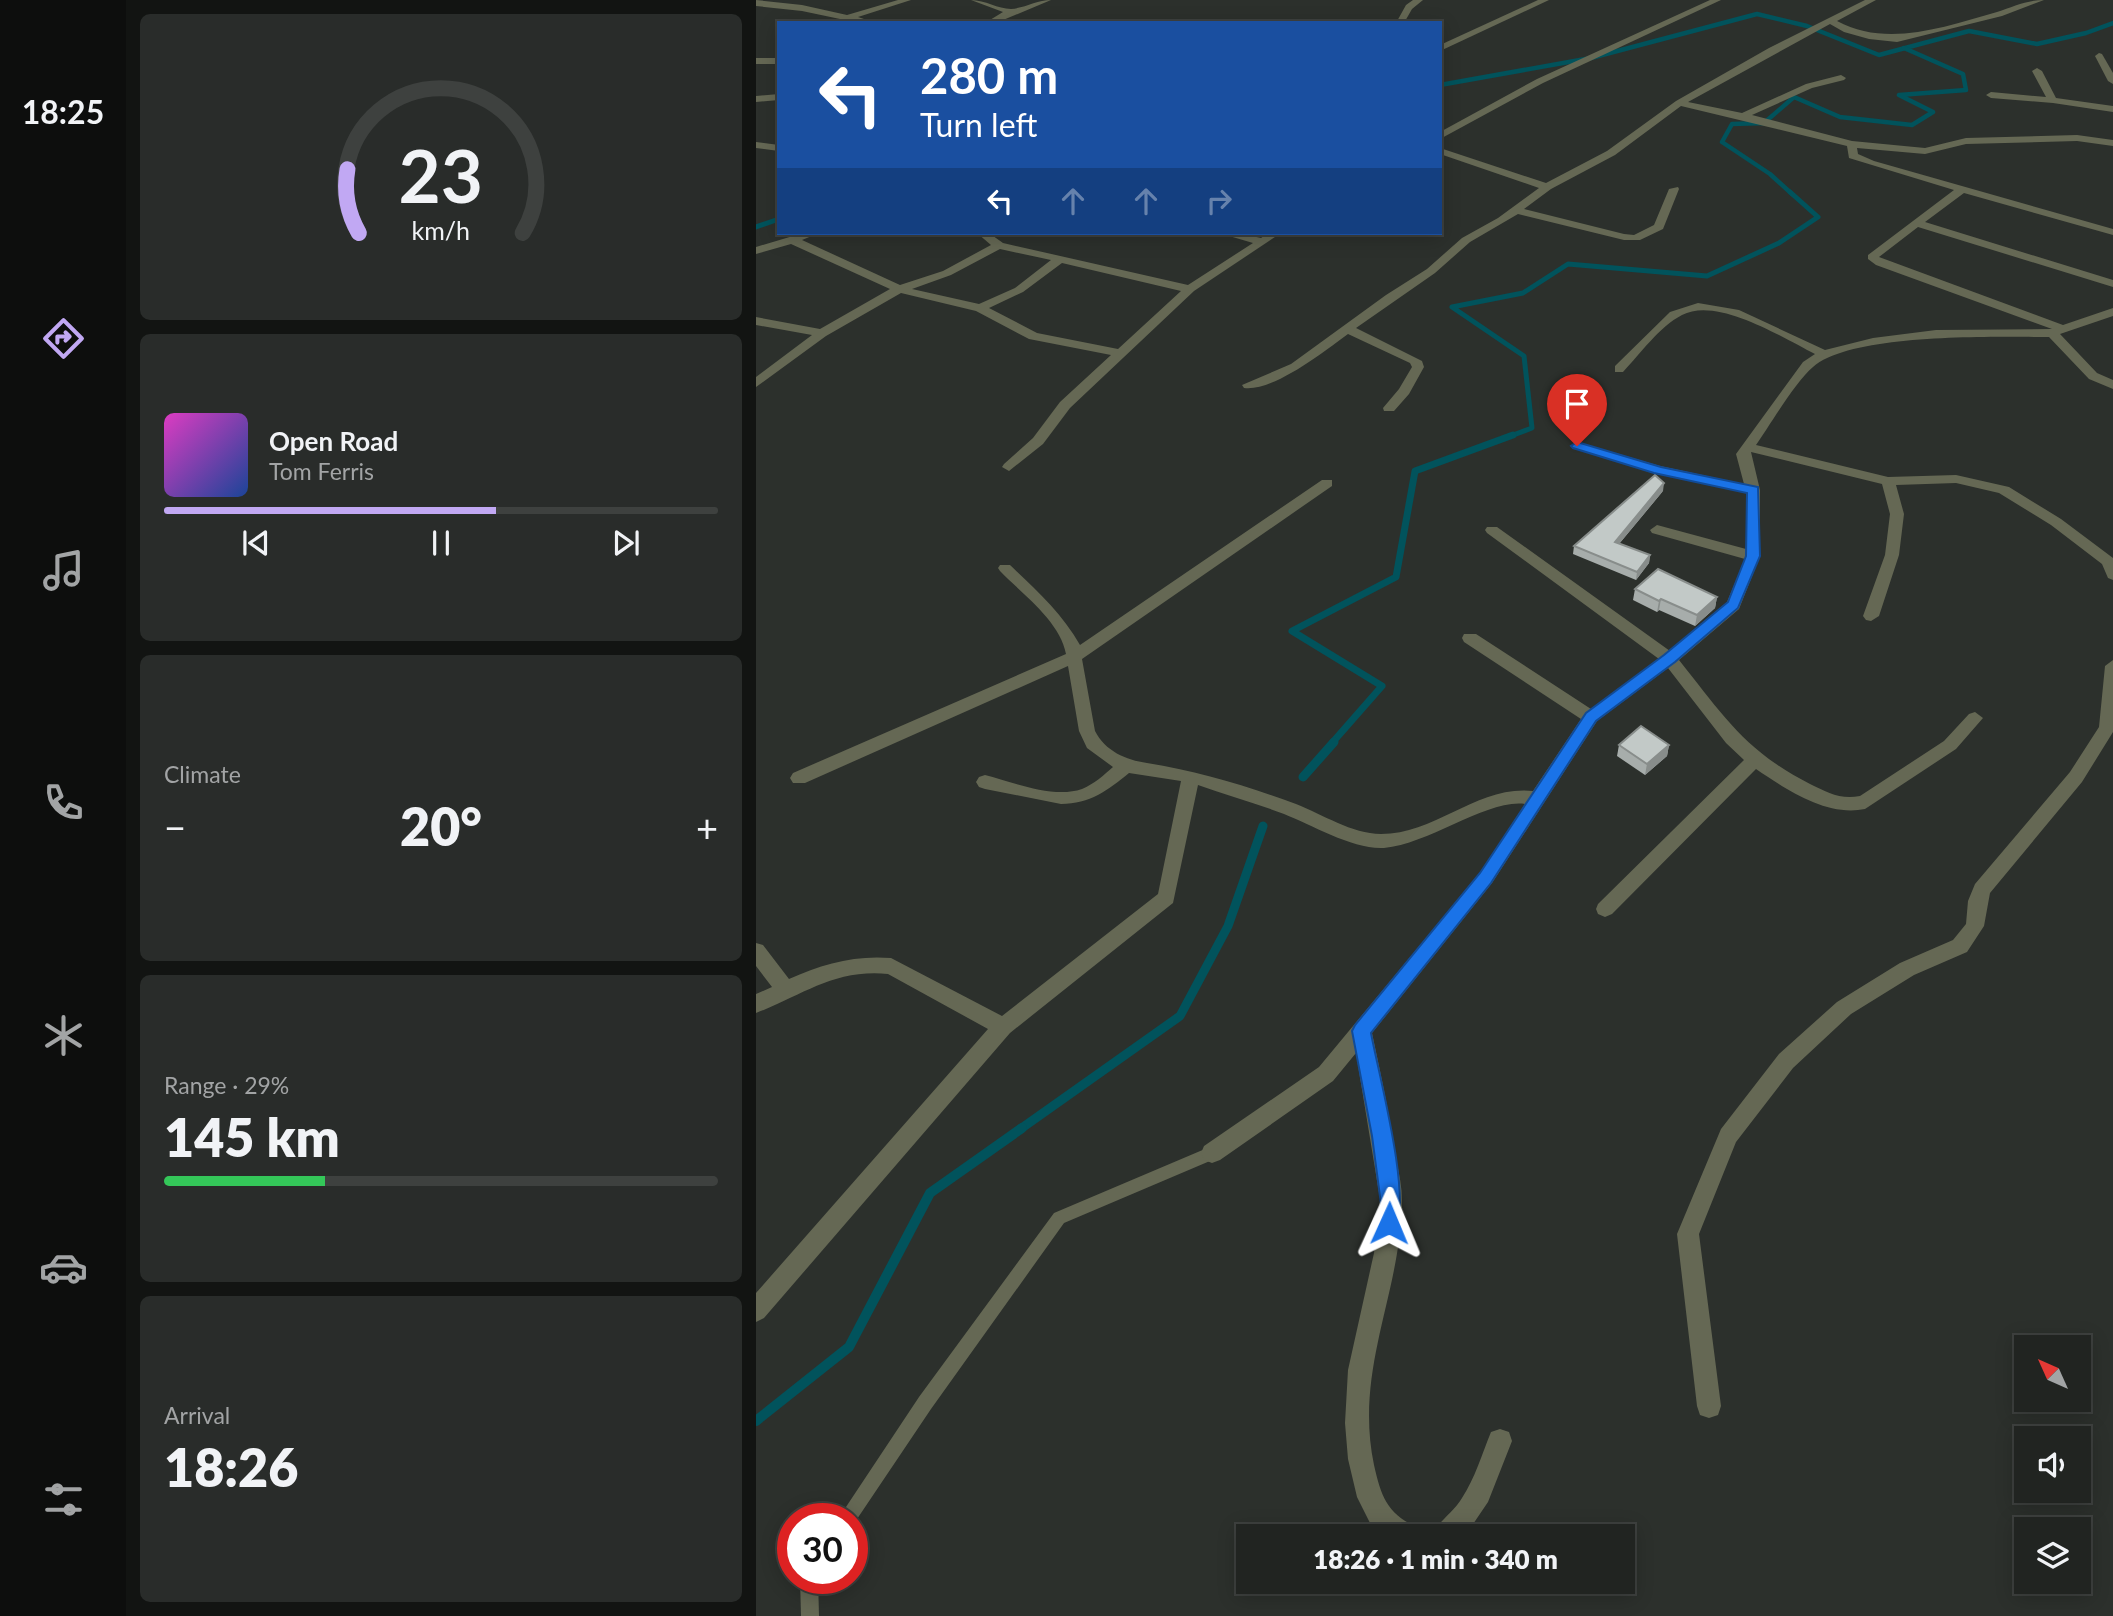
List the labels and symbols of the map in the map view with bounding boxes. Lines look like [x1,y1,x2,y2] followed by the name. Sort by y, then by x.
[1547,374,1607,446] pin
[1352,1186,1426,1260] position arrow
[2014,1335,2091,1412] north arrow
[777,1503,868,1594] speed limit sign: 30

